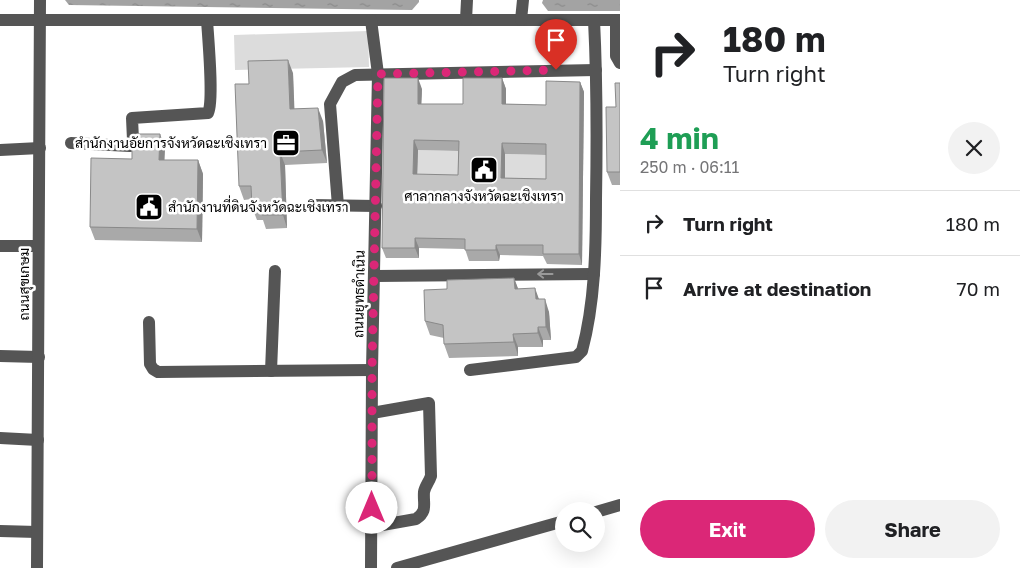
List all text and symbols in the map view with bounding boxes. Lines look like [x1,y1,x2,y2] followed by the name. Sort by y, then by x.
[723,18,826,60] text: 180 m
[535,19,577,70] pin
[640,20,705,85] icon: right
[542,26,570,54] icon: arrive
[723,60,826,87] text: Turn right
[640,120,719,156] text: 4 min
[948,122,1000,174] button: close
[271,128,301,158] office icon: สำนักงานอัยการจังหวัดฉะเชิงเทรา
[75,134,267,151] place label: สำนักงานอัยการจังหวัดฉะเชิงเทรา
[469,155,499,185] public building icon: ศาลากลางจังหวัดฉะเชิงเทรา
[640,157,739,177] text: 250 m · 06:11
[404,187,564,204] place label: ศาลากลางจังหวัดฉะเชิงเทรา
[134,192,164,222] public building icon: สำนักงานที่ดินจังหวัดฉะเชิงเทรา
[168,195,349,215] place label: สำนักงานที่ดินจังหวัดฉะเชิงเทรา
[640,209,668,237] icon: right
[683,212,773,235] text: Turn right
[946,212,1000,235] text: 180 m
[15,248,34,320] street label: ถนนสุขเกษม
[349,250,370,338] street label: ถนนยุทธดำเนิน
[538,269,554,279] one-way arrow
[640,274,668,302] icon: arrive
[683,277,871,300] text: Arrive at destination
[957,277,1000,300] text: 70 m
[345,481,397,533] position arrow
[640,500,815,558] button: Exit
[825,500,1000,558] button: Share
[555,502,605,552] map controls
[555,502,605,552] button: search

